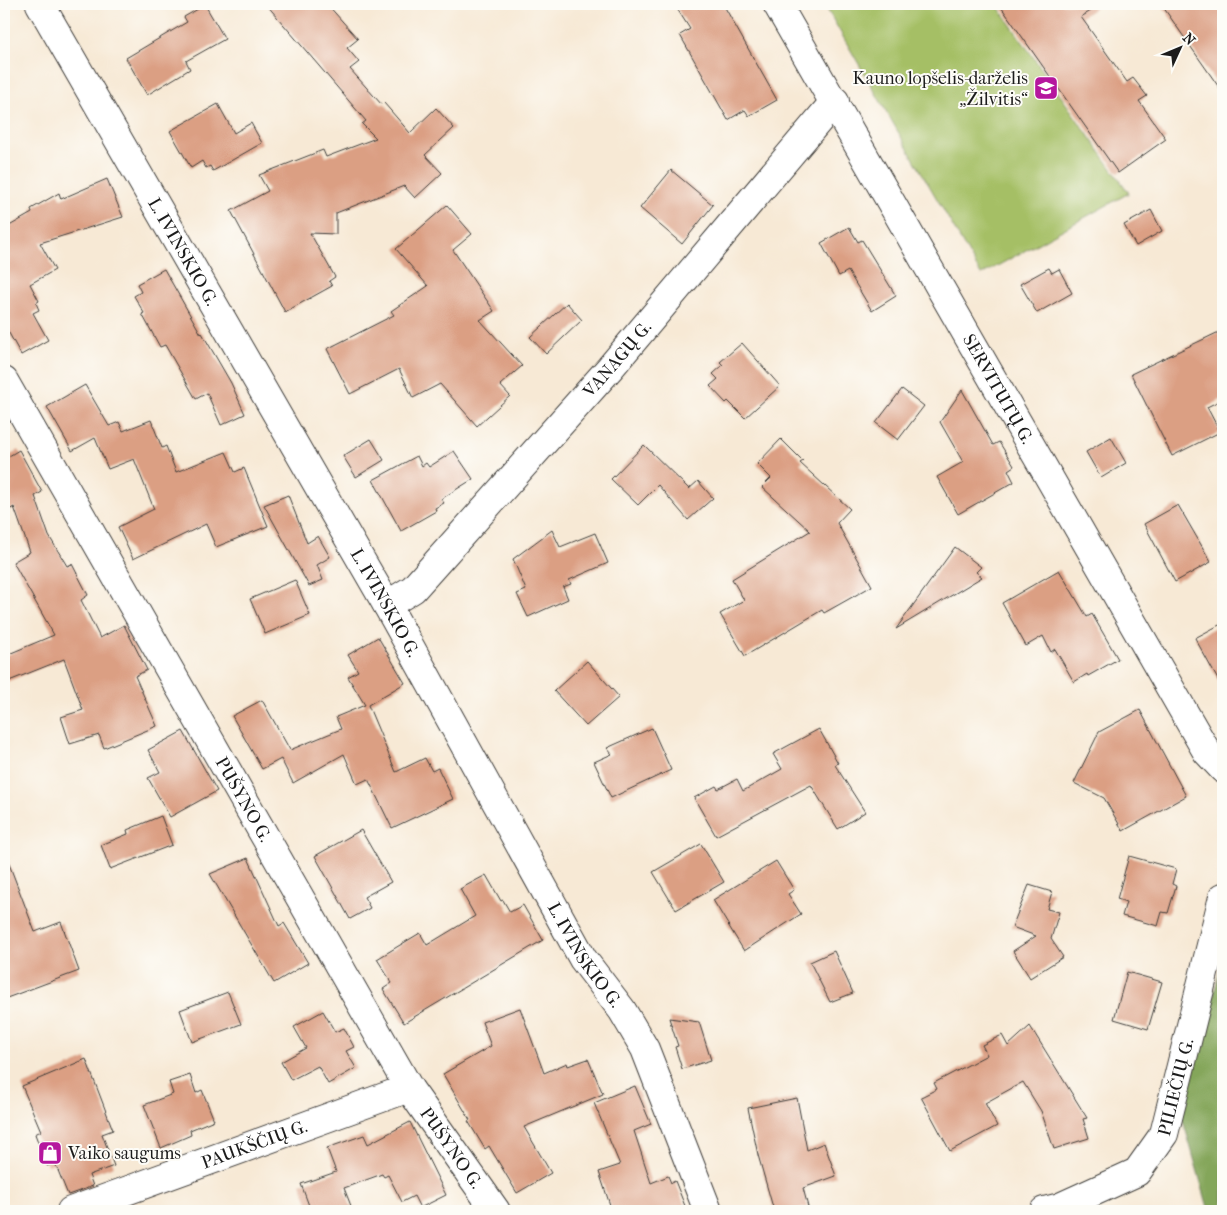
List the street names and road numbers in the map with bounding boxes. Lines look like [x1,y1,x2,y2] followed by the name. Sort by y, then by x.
[143,194,222,310] street label: L. IVINSKIO G.
[578,317,656,403] street label: VANAGŲ G.
[958,330,1038,448] street label: SERVITUTŲ G.
[346,545,424,661] street label: L. IVINSKIO G.
[211,753,276,846] street label: PUŠYNO G.
[543,899,626,1012] street label: L. IVINSKIO G.
[1154,1036,1198,1138] street label: PILIEČIŲ G.
[415,1103,487,1193] street label: PUŠYNO G.
[199,1116,310,1174] street label: PAUKŠČIŲ G.

